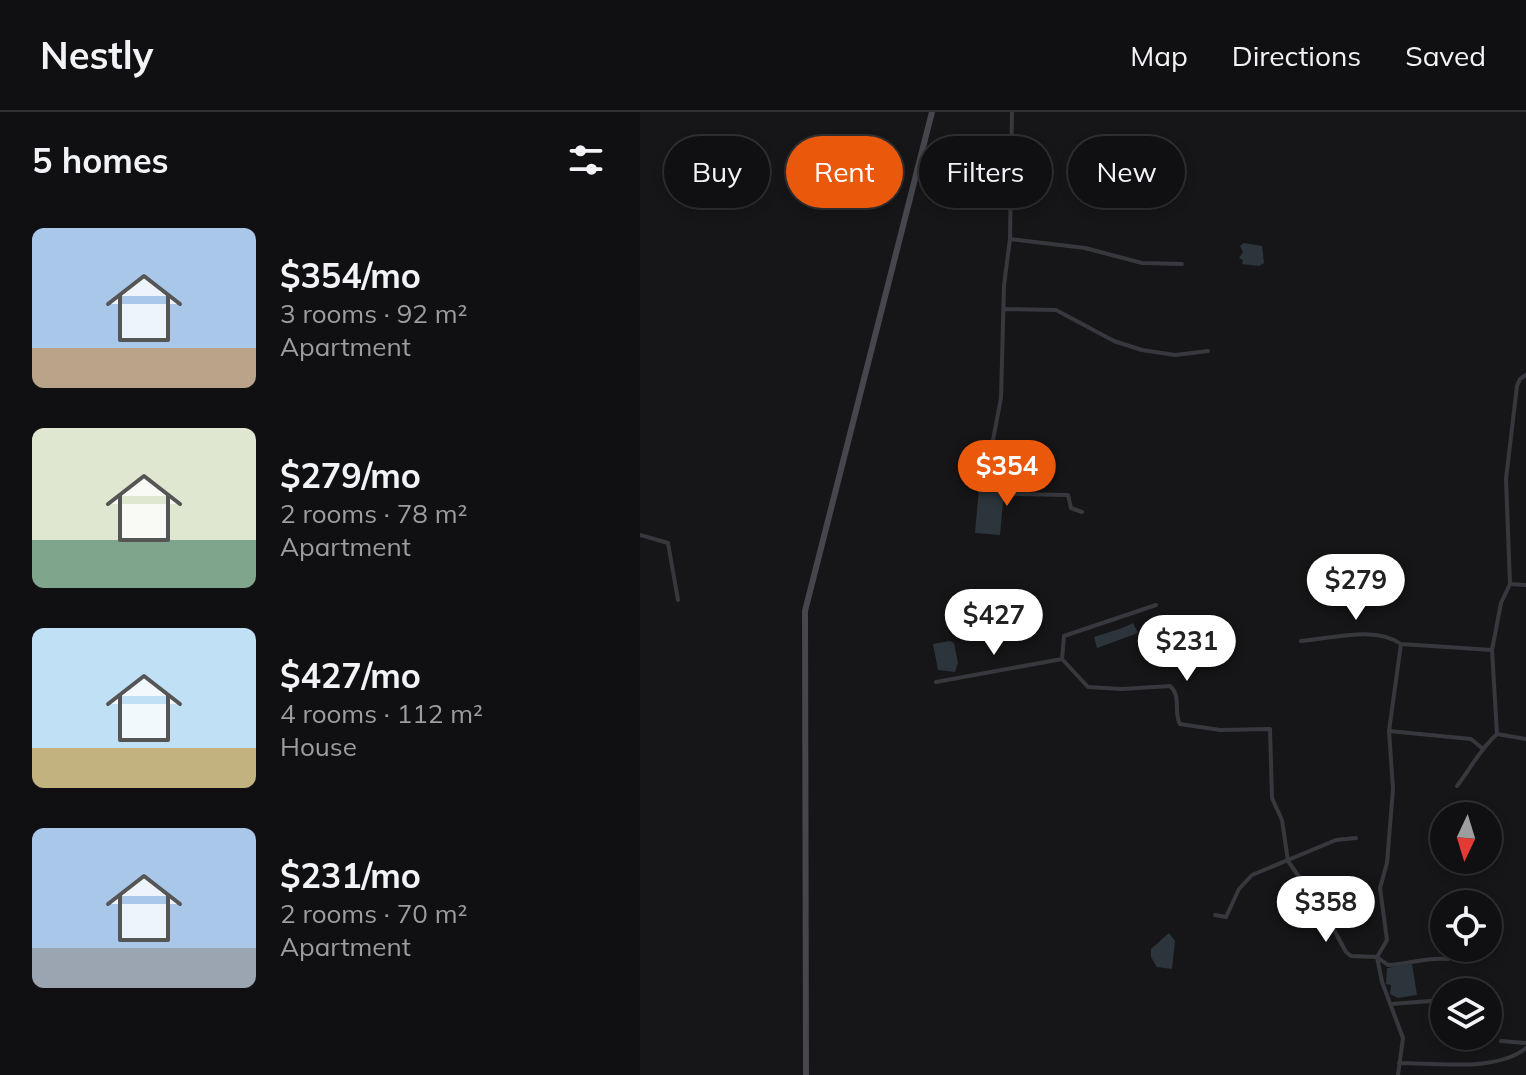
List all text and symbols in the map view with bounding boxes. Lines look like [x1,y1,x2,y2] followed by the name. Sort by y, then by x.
[40,31,153,79] text: Nestly
[1130,38,1188,73] text: Map
[1232,38,1361,73] text: Directions
[1405,38,1486,73] text: Saved
[664,136,770,208] chip: Buy
[786,136,903,208] chip: Rent
[919,136,1052,208] chip: Filters
[1068,136,1185,208] chip: New
[564,138,608,182] icon: filters
[32,139,169,182] text: 5 homes
[280,254,421,297] text: $354/mo
[96,260,192,356] icon: home
[280,297,467,330] text: 3 rooms · 92 m²
[280,330,411,363] text: Apartment
[960,440,1054,508] pin: $354
[976,449,1038,482] text: $354
[280,454,421,497] text: $279/mo
[96,460,192,556] icon: home
[280,497,467,530] text: 2 rooms · 78 m²
[280,530,411,563] text: Apartment
[1309,554,1403,622] pin: $279
[1325,563,1387,596] text: $279
[947,589,1041,657] pin: $427
[963,598,1025,631] text: $427
[1140,615,1234,683] pin: $231
[1156,624,1218,657] text: $231
[280,654,421,697] text: $427/mo
[96,660,192,756] icon: home
[280,697,483,730] text: 4 rooms · 112 m²
[280,730,357,763] text: House
[1430,802,1502,874] north arrow
[1430,802,1502,1050] map controls
[280,854,421,897] text: $231/mo
[96,860,192,956] icon: home
[1279,876,1373,944] pin: $358
[1295,885,1357,918] text: $358
[1430,890,1502,962] button: locate
[280,897,467,930] text: 2 rooms · 70 m²
[280,930,411,963] text: Apartment
[1430,978,1502,1050] button: layers

